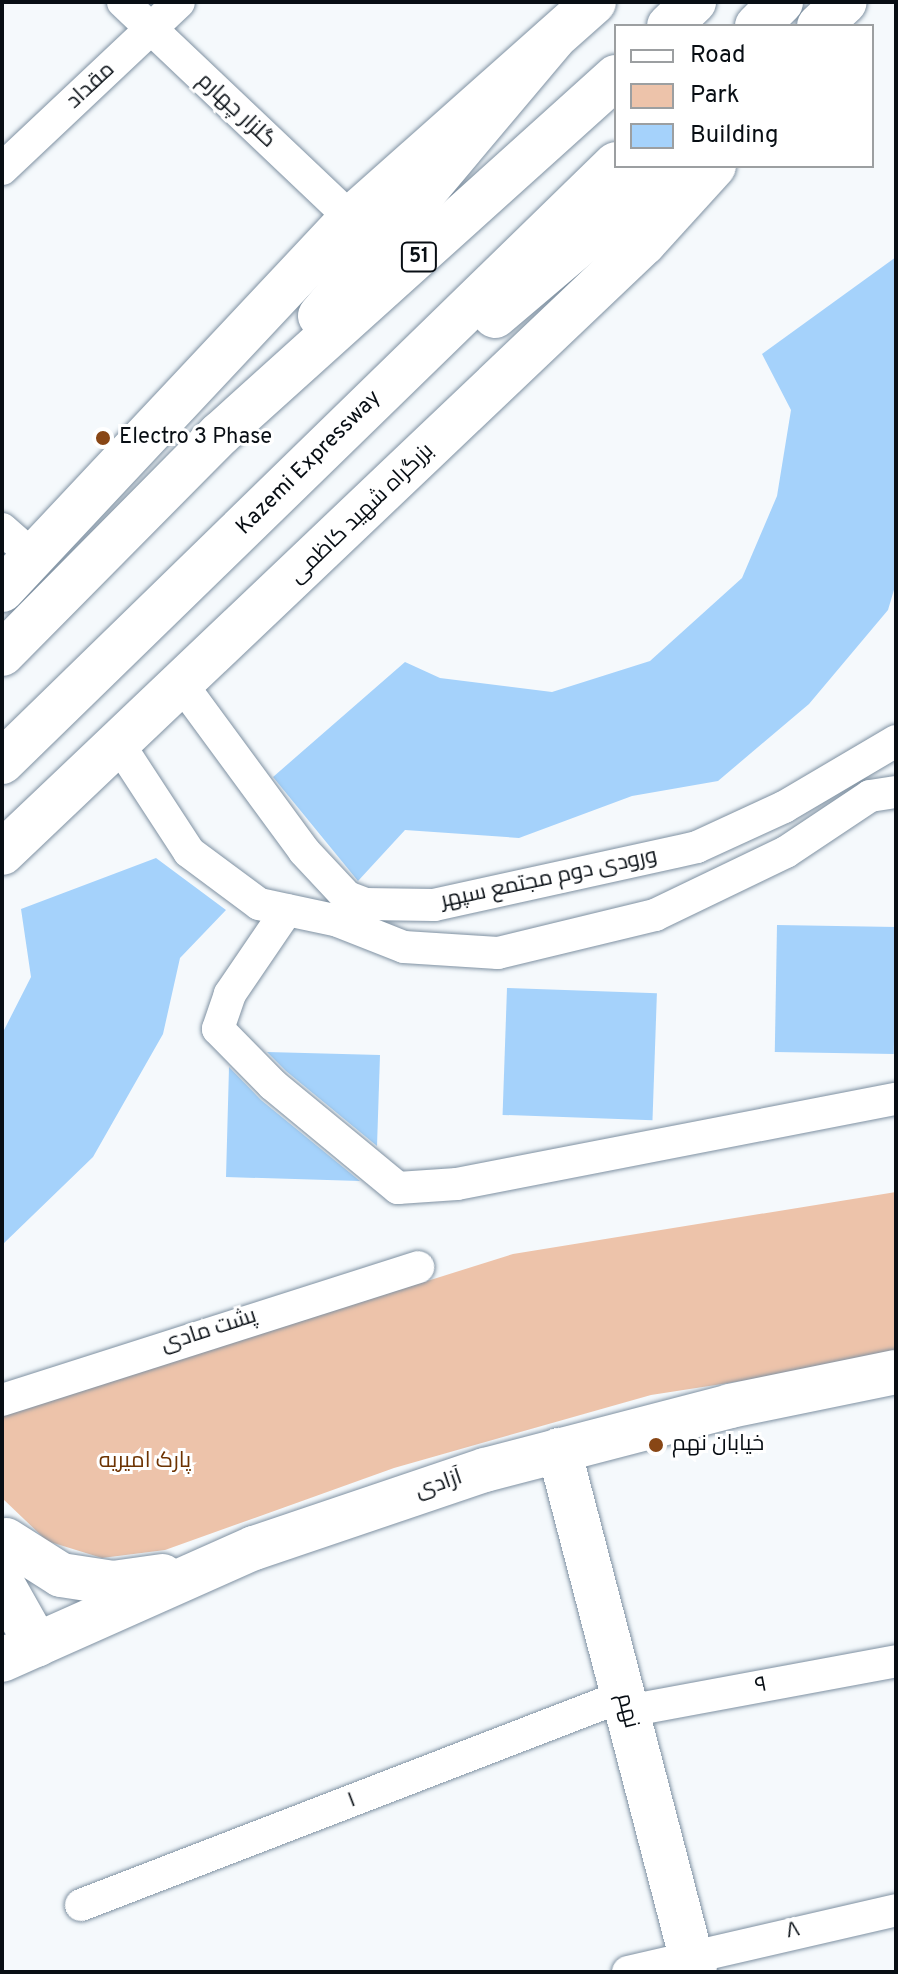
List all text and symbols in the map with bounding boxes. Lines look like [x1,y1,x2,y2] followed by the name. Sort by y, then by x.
[614,24,874,168] legend
[690,41,746,71] text: Road
[61,57,121,115] street label: مقداد
[191,68,281,154] street label: گلزار چهارم
[690,81,740,111] text: Park
[690,121,779,151] text: Building
[399,241,439,273] road number: 51
[231,385,387,541] street label: Kazemi Expressway
[119,425,272,451] place label: Electro 3 Phase
[94,429,112,447] marker: Electro 3 Phase
[284,438,440,590] street label: بزرگراه شهید کاظمی
[438,843,660,915] street label: ورودی دوم مجتمع سپهر
[158,1303,260,1359] street label: پشت مادی
[672,1432,764,1458] place label: خیابان نهم
[647,1436,665,1454] marker: خیابان نهم
[99,1449,191,1475] park label: پارک امیریه
[412,1465,466,1505] street label: آزادی
[753,1672,769,1700] street label: ۹
[610,1691,644,1731] street label: نهم
[344,1787,360,1815] street label: ۱
[784,1917,802,1945] street label: ۸

